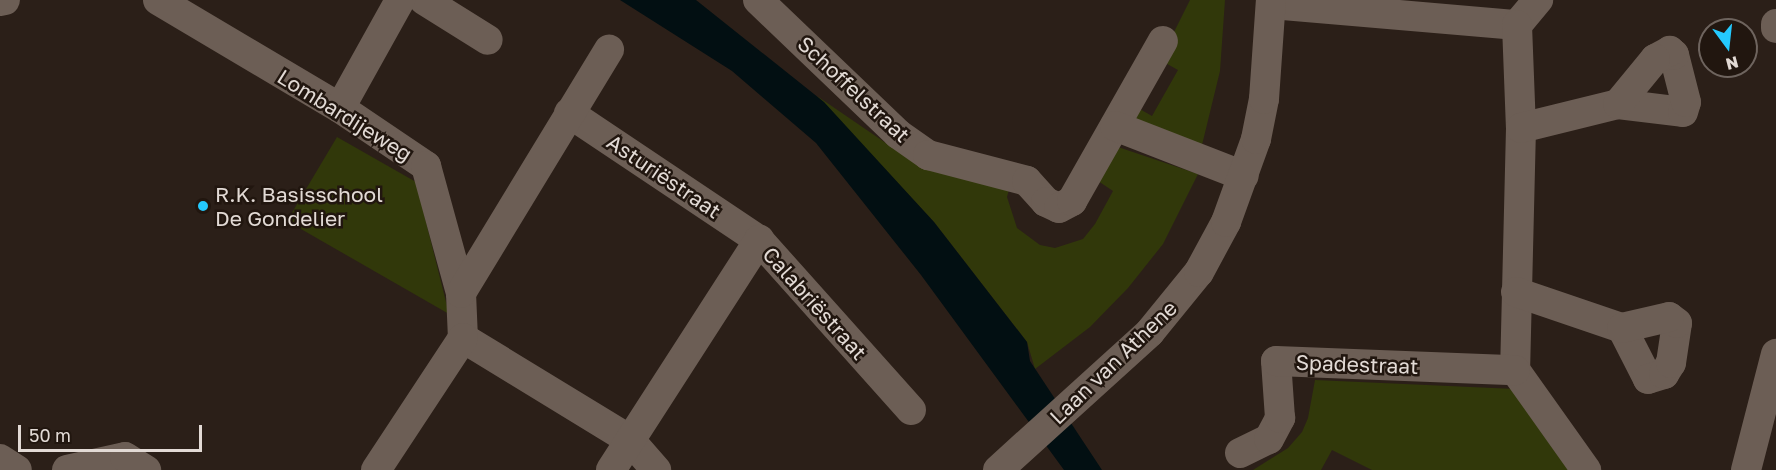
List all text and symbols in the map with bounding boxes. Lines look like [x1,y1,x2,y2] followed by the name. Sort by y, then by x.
[1698,18,1758,78] north arrow
[793,31,915,147] street label: Schoffelstraat
[1724,52,1741,75] text: N
[273,64,417,166] street label: Lombardijeweg
[602,129,726,223] street label: Asturiëstraat
[215,181,383,231] place label: R.K. Basisschool De Gondelier
[196,199,210,213] marker: R.K. Basisschool De Gondelier
[758,241,872,365] street label: Calabriëstraat
[1044,295,1182,429] street label: Laan van Athene
[1295,349,1419,379] street label: Spadestraat
[21,413,206,451] scale bar
[29,424,71,446] text: 50 m

